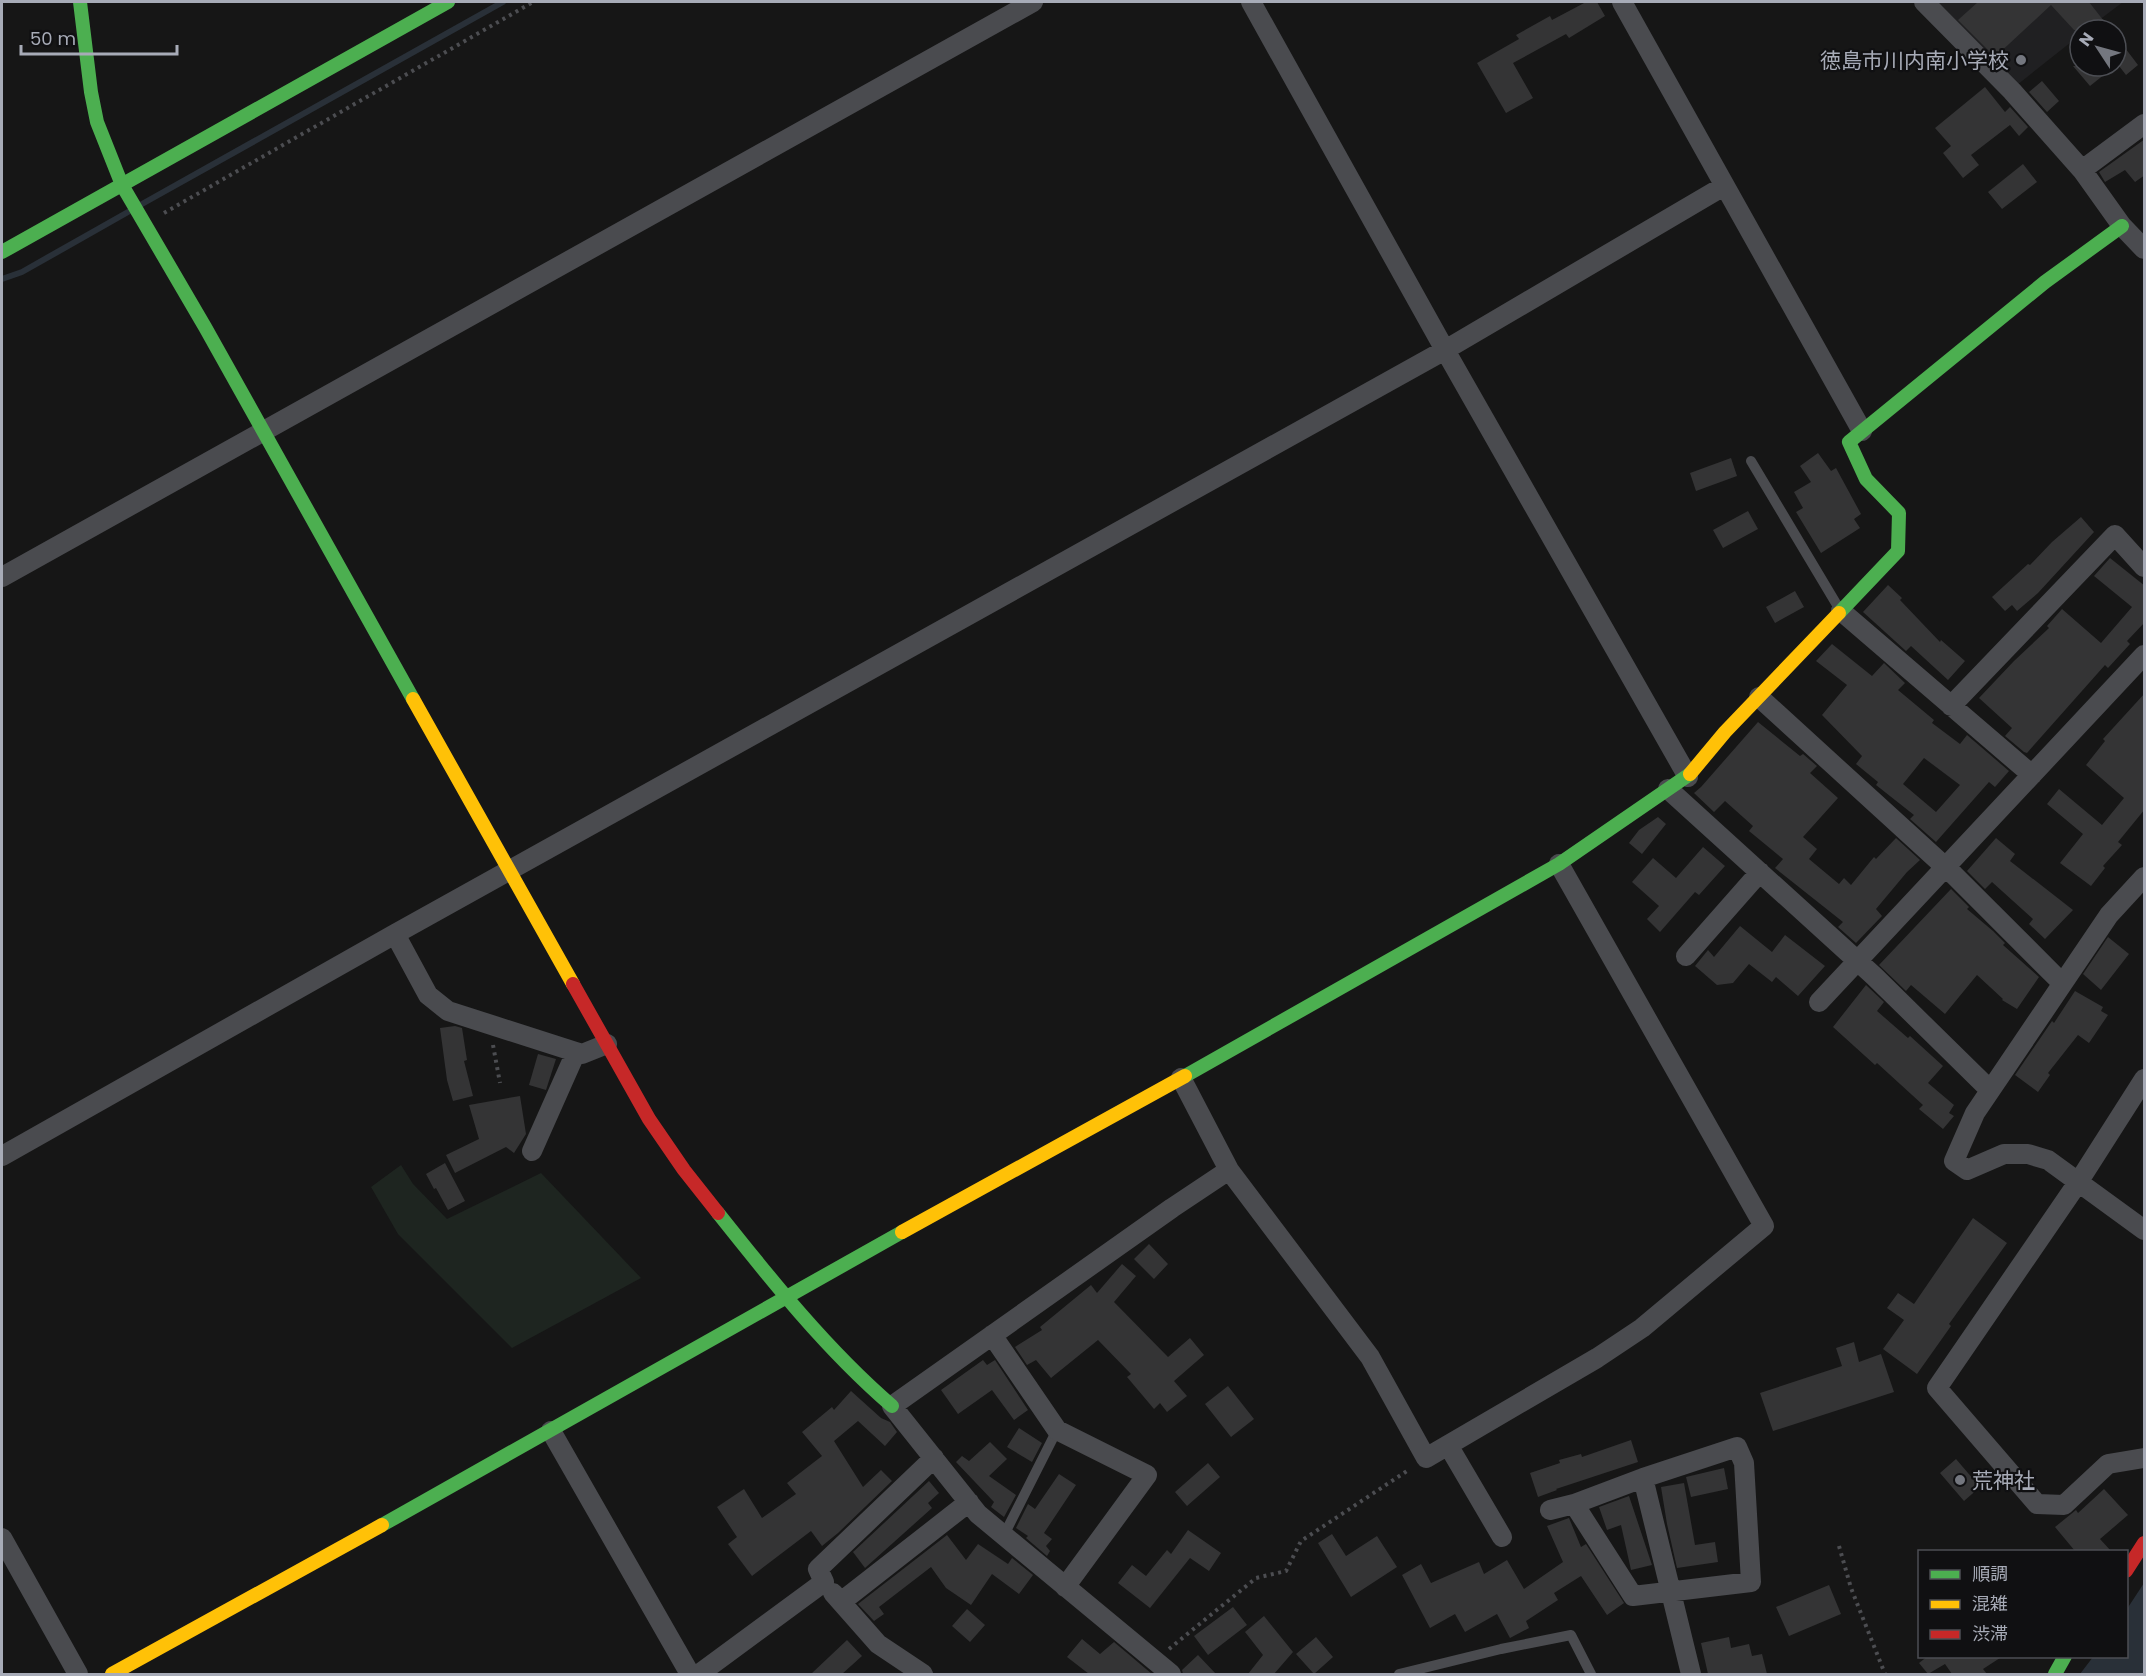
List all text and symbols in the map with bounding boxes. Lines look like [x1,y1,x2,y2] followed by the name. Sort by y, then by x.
[21,18,177,56] scale bar
[2068,18,2128,78] north arrow
[30,26,76,51] text: 50 m
[2073,28,2099,51] text: N
[1820,46,2009,75] place label: 徳島市川内南小学校
[2014,53,2028,67] marker: 徳島市川内南小学校
[1972,1466,2035,1495] place label: 荒神社
[1953,1473,1967,1487] marker: 荒神社
[1918,1550,2128,1658] legend
[1972,1561,2008,1586] text: 順調
[1972,1591,2008,1616] text: 混雑
[1972,1621,2008,1646] text: 渋滞

